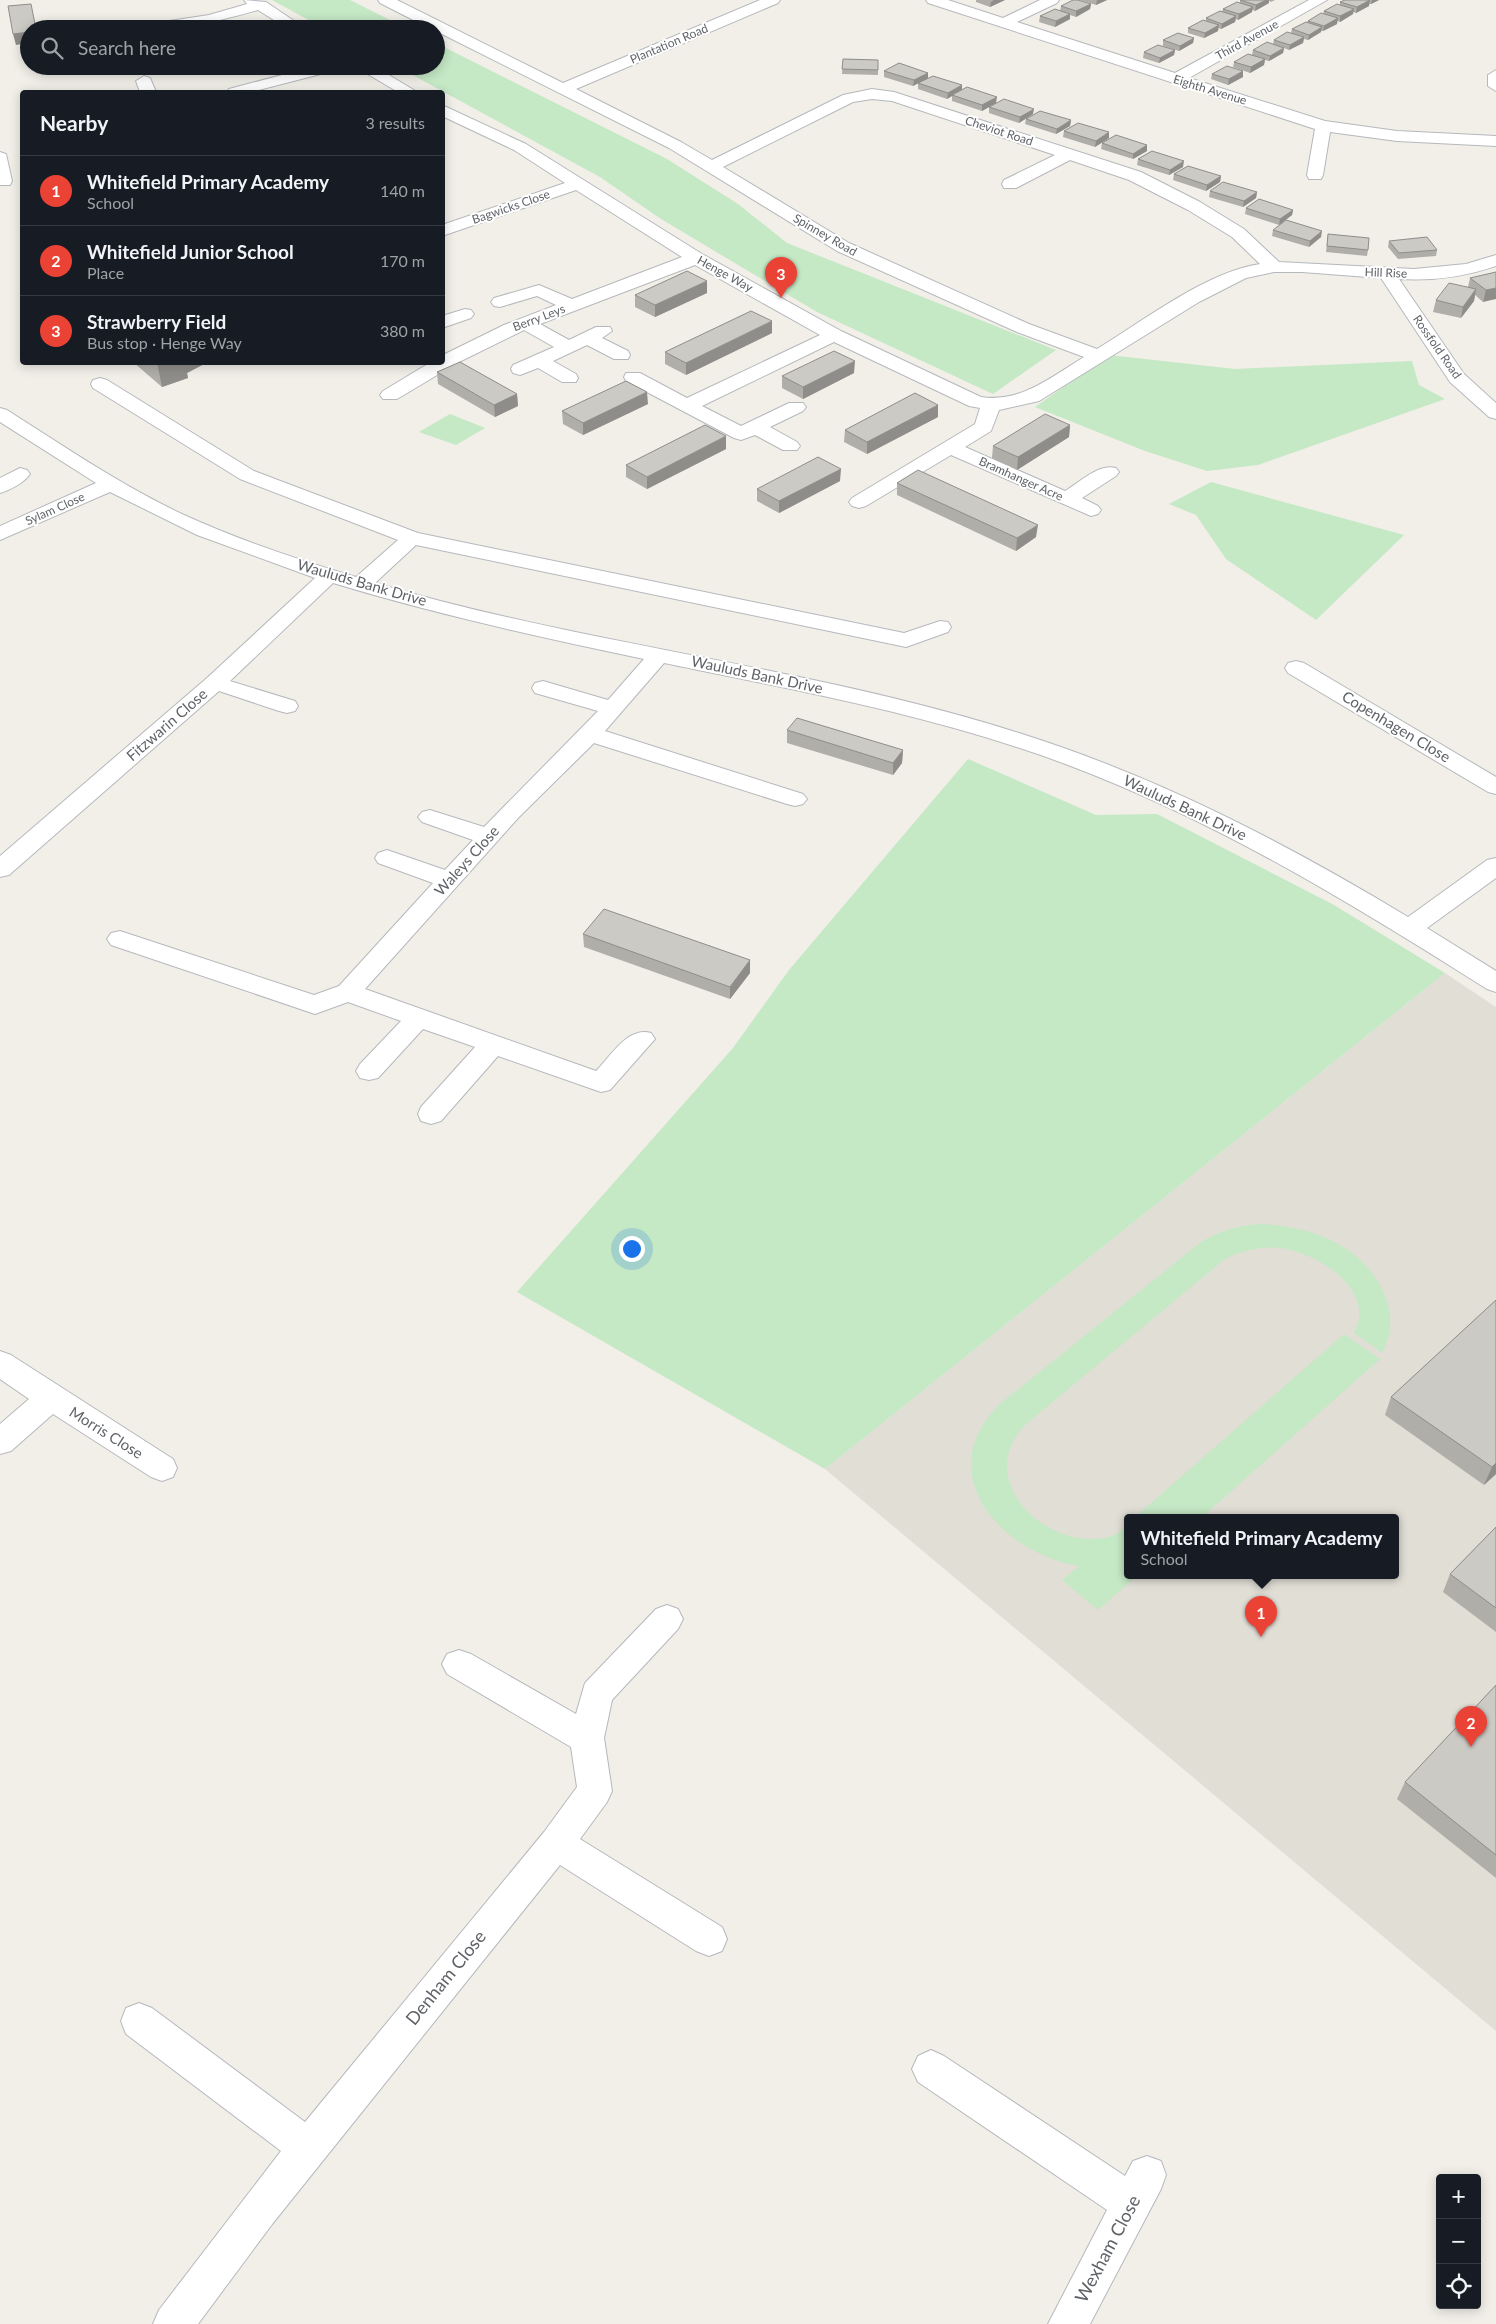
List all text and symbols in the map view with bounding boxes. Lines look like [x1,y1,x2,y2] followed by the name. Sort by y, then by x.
[1213,16,1281,63] street label: Third Avenue
[20,20,445,75] search box
[628,20,710,67] street label: Plantation Road
[38,34,66,62] icon: search
[78,36,176,59] text: Search here
[1172,71,1249,108] street label: Eighth Avenue
[40,110,108,135] text: Nearby
[963,112,1035,149] street label: Cheviot Road
[365,113,425,132] text: 3 results
[87,170,329,193] text: Whitefield Primary Academy
[51,181,61,200] text: 1
[380,181,425,200] text: 140 m
[470,186,552,227] street label: Bagwicks Close
[87,193,134,212] text: School
[791,210,860,259] street label: Spinney Road
[87,240,294,263] text: Whitefield Junior School
[51,251,61,270] text: 2
[380,251,425,270] text: 170 m
[695,252,756,295] street label: Henge Way
[765,257,797,298] pin: 3
[87,263,124,282] text: Place
[1364,264,1408,281] street label: Hill Rise
[511,301,567,334] street label: Berry Leys
[87,310,226,333] text: Strawberry Field
[1410,312,1465,381] street label: Rossfold Road
[51,321,61,340] text: 3
[380,321,425,340] text: 380 m
[87,333,242,352] text: Bus stop · Henge Way
[977,453,1066,504] street label: Bramhanger Acre
[23,489,87,528] street label: Sylam Close
[296,555,429,609] street label: Wauluds Bank Drive
[690,651,825,697] street label: Wauluds Bank Drive
[122,684,210,764] street label: Fitzwarin Close
[1339,687,1454,766] street label: Copenhagen Close
[1121,771,1250,844] street label: Wauluds Bank Drive
[430,822,502,899] street label: Waleys Close
[619,1236,645,1262] your location
[66,1402,147,1462] street label: Morris Close
[1124,1514,1399,1579] popup
[1140,1526,1383,1549] text: Whitefield Primary Academy
[1140,1549,1188,1568] text: School
[1245,1596,1277,1637] pin: 1
[1455,1706,1487,1747] pin: 2
[400,1926,490,2029] street label: Denham Close
[1436,2174,1481,2309] map controls
[1436,2174,1481,2219] button: +
[1070,2191,1145,2306] street label: Wexham Close
[1436,2219,1481,2264] button: −
[1436,2264,1481,2309] button: locate

